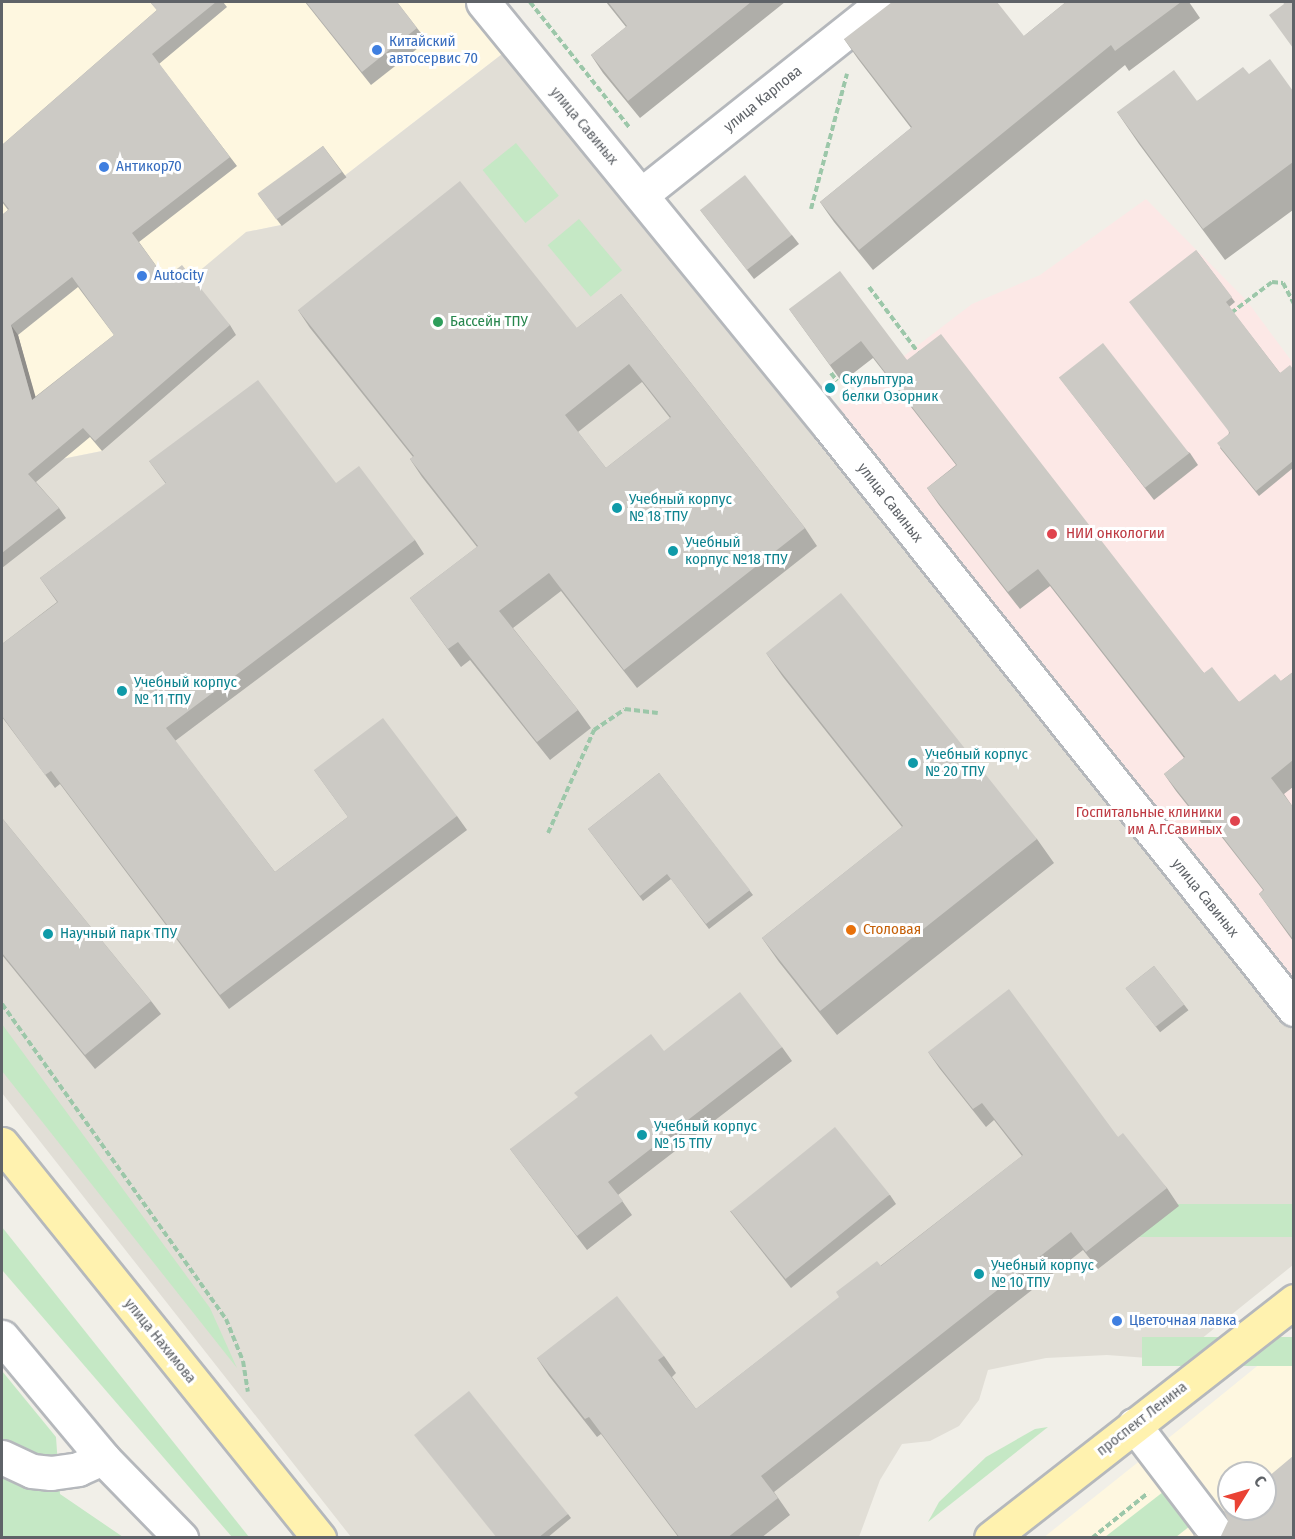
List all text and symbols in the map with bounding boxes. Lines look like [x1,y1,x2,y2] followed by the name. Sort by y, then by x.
[389,32,478,67] place label: Китайский автосервис 70
[370,43,384,57] marker: Китайский автосервис 70
[720,62,806,136] street label: улица Карпова
[546,83,622,169] street label: улица Савиных
[116,158,182,176] place label: Антикор70
[97,160,111,174] marker: Антикор70
[154,267,204,285] place label: Autocity
[135,269,149,283] marker: Autocity
[450,313,528,331] place label: Бассейн ТПУ
[431,315,445,329] marker: Бассейн ТПУ
[842,370,938,405] place label: Скульптура белки Озорник
[823,381,837,395] marker: Скульптура белки Озорник
[853,460,927,546] street label: улица Савиных
[629,490,732,525] place label: Учебный корпус № 18 ТПУ
[610,501,624,515] marker: Учебный корпус № 18 ТПУ
[1043,525,1061,543] marker: НИИ онкологии
[1066,525,1165,543] place label: НИИ онкологии
[685,533,788,568] place label: Учебный корпус №18 ТПУ
[666,544,680,558] marker: Учебный корпус №18 ТПУ
[134,673,237,708] place label: Учебный корпус № 11 ТПУ
[115,684,129,698] marker: Учебный корпус № 11 ТПУ
[925,745,1028,780] place label: Учебный корпус № 20 ТПУ
[906,756,920,770] marker: Учебный корпус № 20 ТПУ
[1076,803,1222,838] place label: Госпитальные клиники им А.Г.Савиных
[1226,812,1244,830] marker: Госпитальные клиники им А.Г.Савиных
[1168,855,1242,941] street label: улица Савиных
[863,921,921,939] place label: Столовая
[844,923,858,937] marker: Столовая
[60,925,177,943] place label: Научный парк ТПУ
[41,927,55,941] marker: Научный парк ТПУ
[654,1117,757,1152] place label: Учебный корпус № 15 ТПУ
[635,1128,649,1142] marker: Учебный корпус № 15 ТПУ
[991,1256,1094,1291] place label: Учебный корпус № 10 ТПУ
[972,1267,986,1281] marker: Учебный корпус № 10 ТПУ
[120,1295,200,1387] street label: улица Нахимова
[1129,1312,1237,1330] place label: Цветочная лавка
[1110,1314,1124,1328] marker: Цветочная лавка
[1093,1378,1191,1460] street label: проспект Ленина
[1217,1461,1277,1521] north arrow
[1250,1472,1270,1490] text: С

